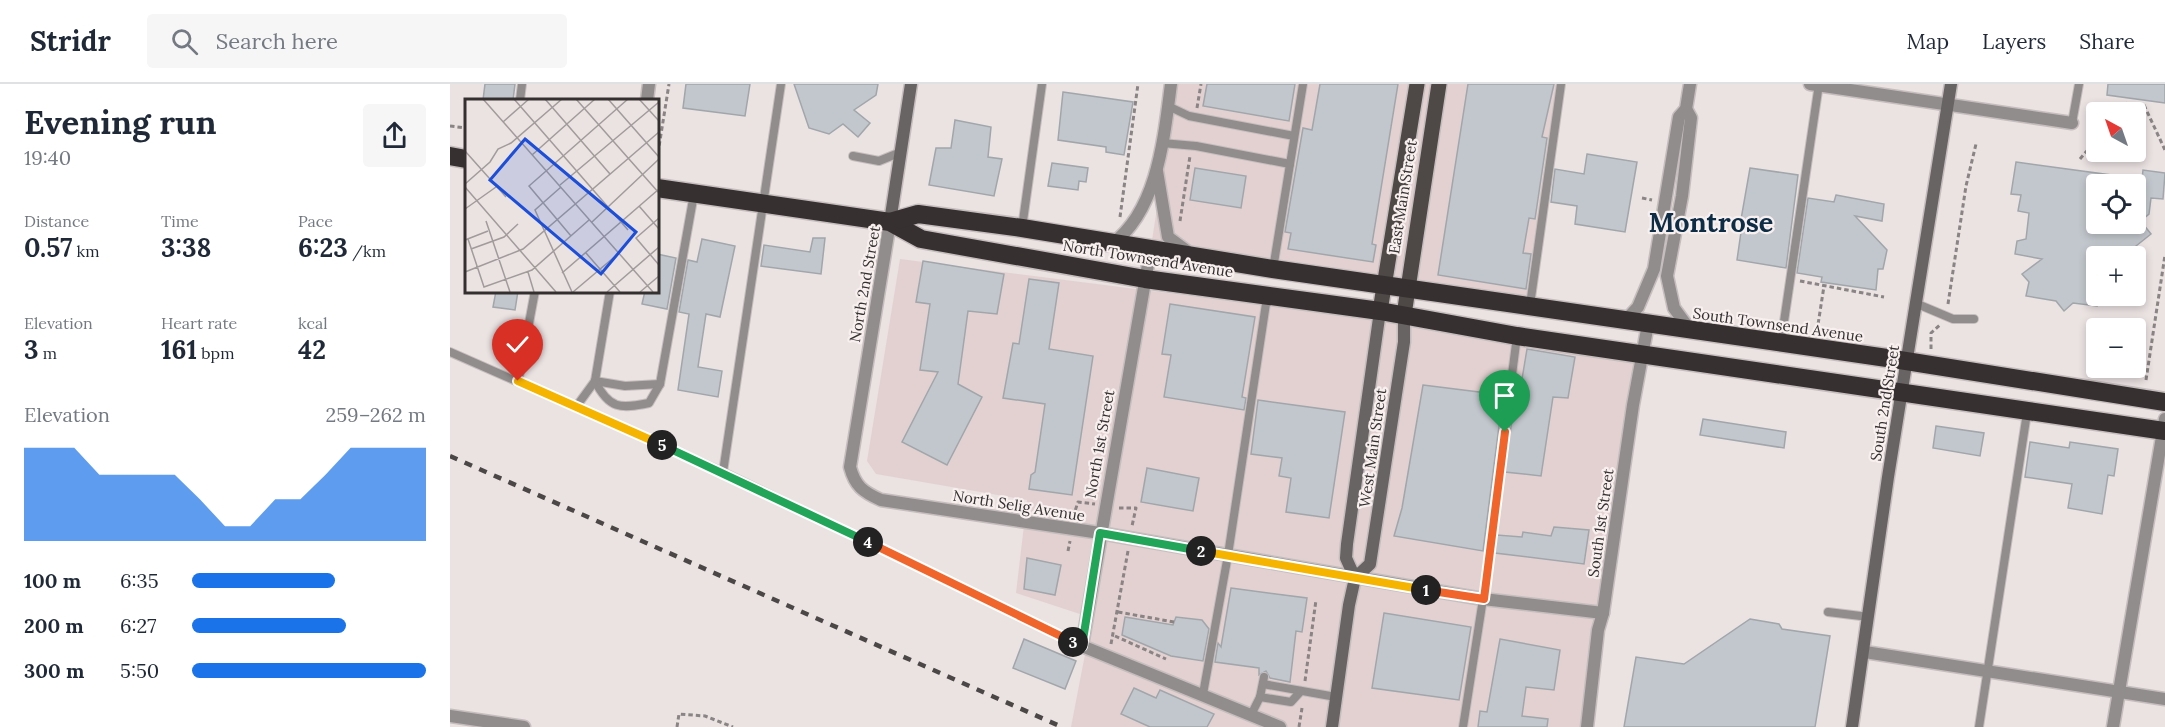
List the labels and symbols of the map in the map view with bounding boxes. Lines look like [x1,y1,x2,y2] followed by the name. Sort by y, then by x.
[465,99,658,292] inset map
[2086,102,2146,162] north arrow
[1384,138,1421,255] street label: East Main Street
[1649,205,1773,239] district label: Montrose
[845,224,884,344] street label: North 2nd Street
[1062,236,1235,281] street label: North Townsend Avenue
[1692,303,1864,346] street label: South Townsend Avenue
[492,319,543,381] pin
[1866,343,1903,462] street label: South 2nd Street
[1479,370,1530,432] pin
[1355,387,1390,509] street label: West Main Street
[1081,388,1118,500] street label: North 1st Street
[647,430,677,460] pin: 5
[1583,467,1618,579] street label: South 1st Street
[952,486,1086,525] street label: North Selig Avenue
[853,527,883,557] pin: 4
[1186,536,1216,566] pin: 2
[1411,575,1441,605] pin: 1
[1058,627,1088,657] pin: 3

